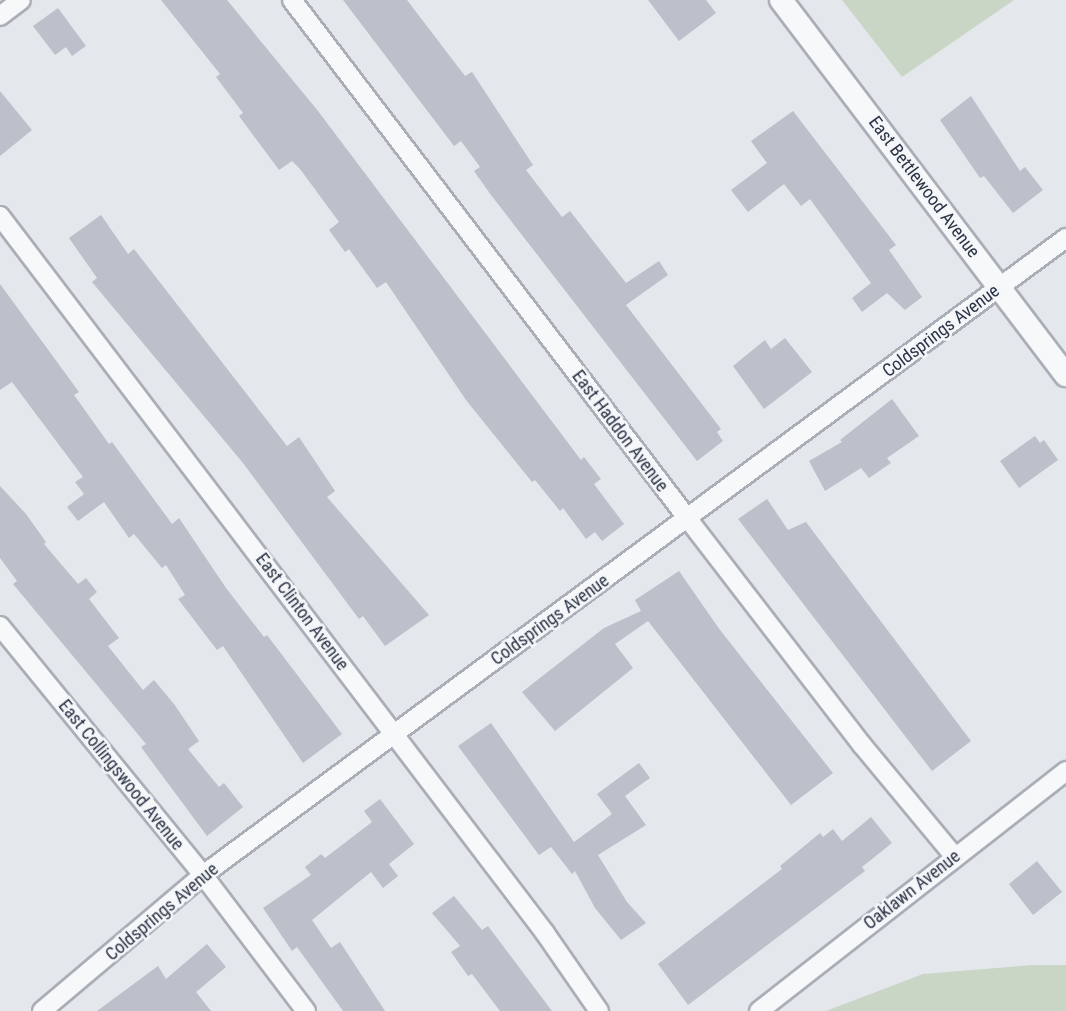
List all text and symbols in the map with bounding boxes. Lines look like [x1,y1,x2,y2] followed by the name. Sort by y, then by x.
[864,112,984,262] street label: East Bettlewood Avenue
[878,280,1004,382] street label: Coldsprings Avenue
[567,366,673,496] street label: East Haddon Avenue
[251,549,353,675] street label: East Clinton Avenue
[487,570,613,670] street label: Coldsprings Avenue
[54,695,188,855] street label: East Collingswood Avenue
[859,846,965,934] street label: Oaklawn Avenue
[101,858,223,966] street label: Coldsprings Avenue

